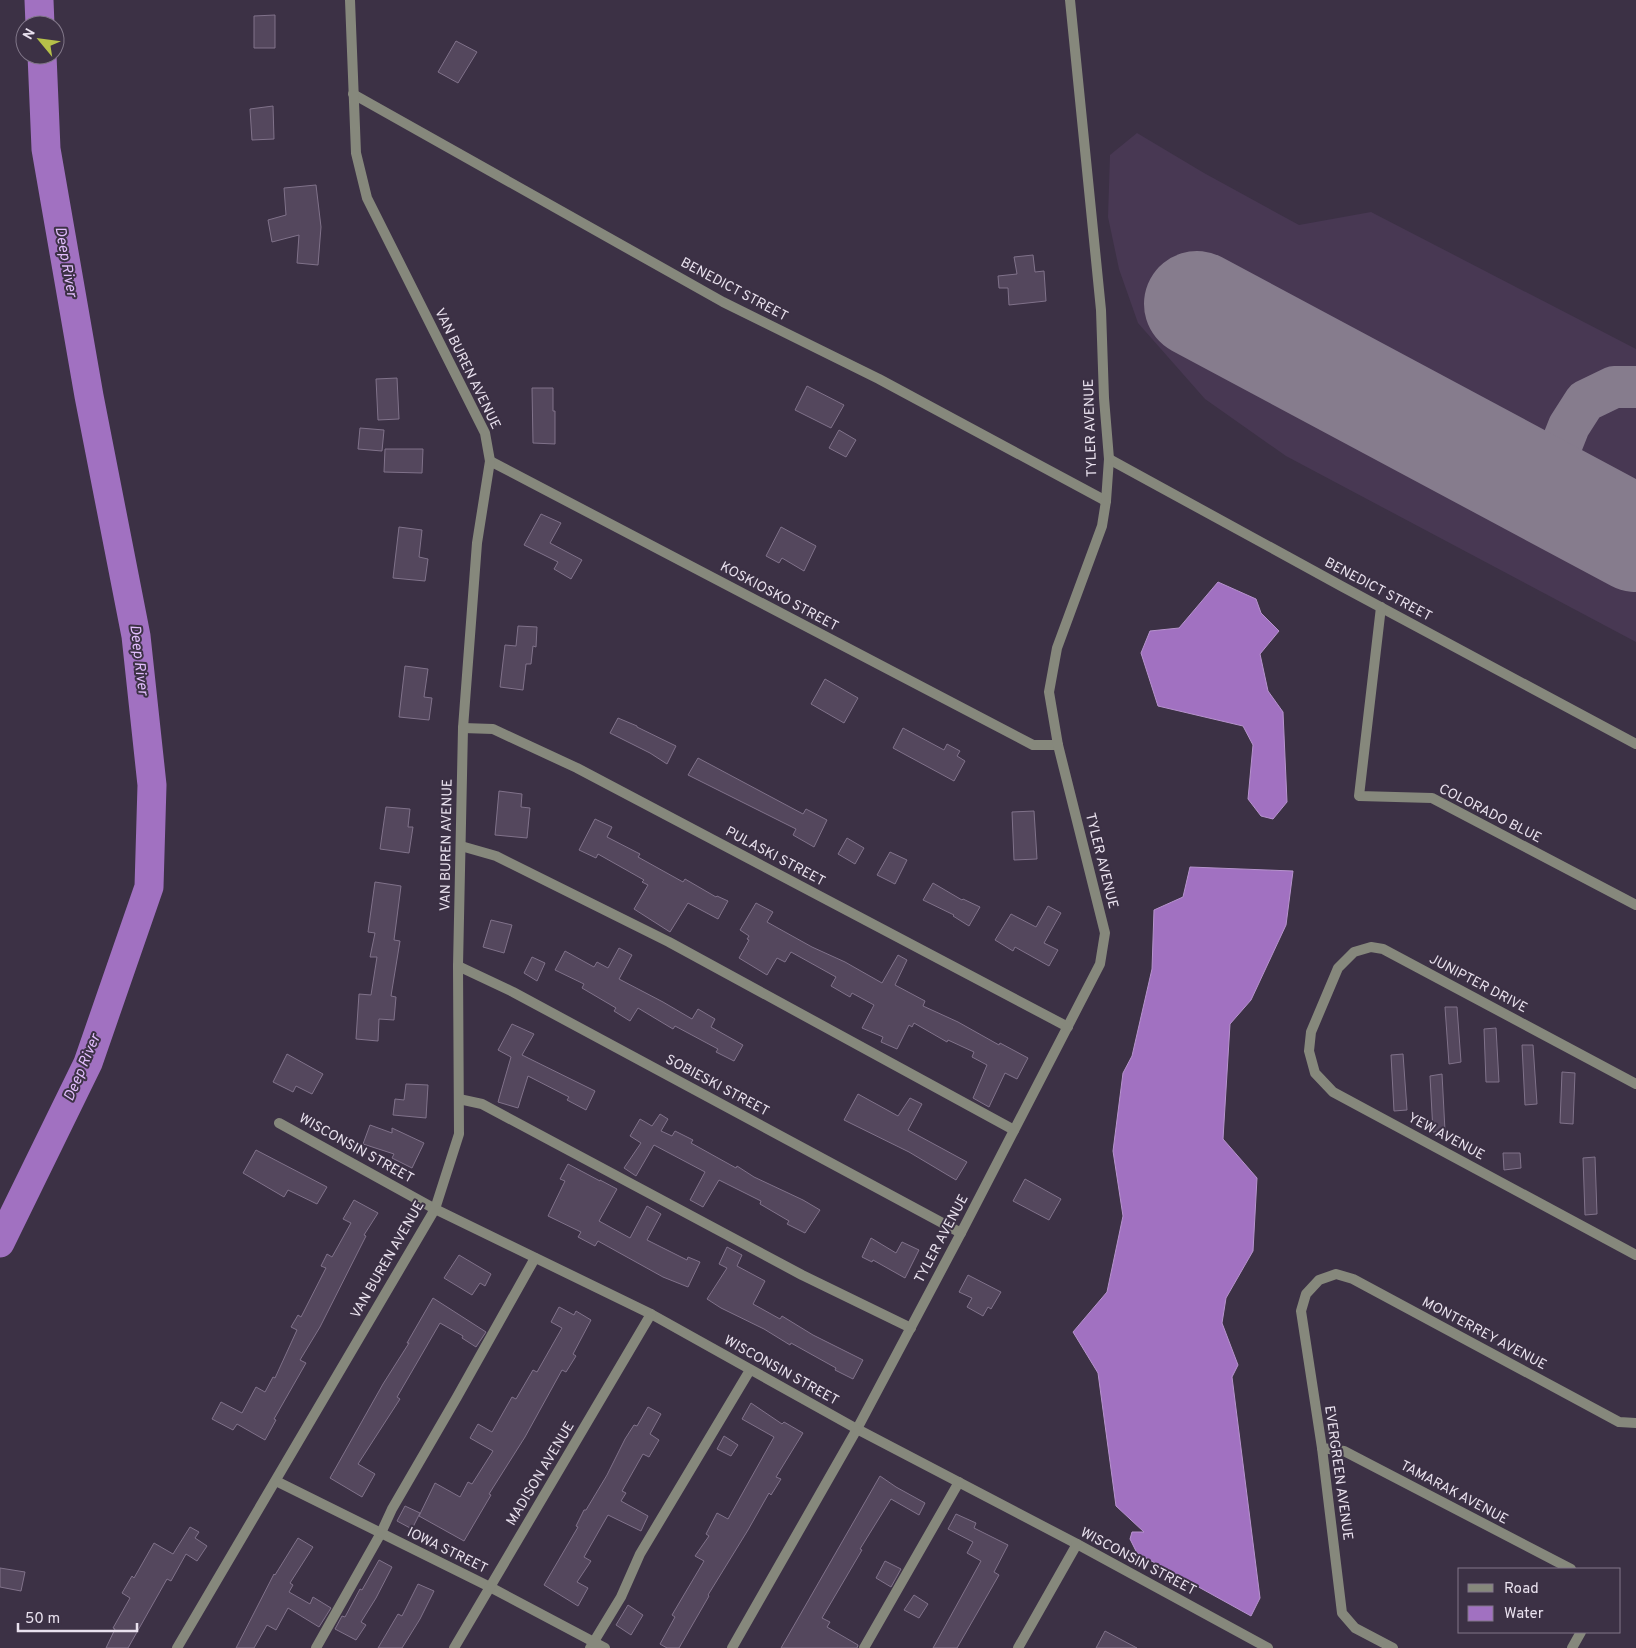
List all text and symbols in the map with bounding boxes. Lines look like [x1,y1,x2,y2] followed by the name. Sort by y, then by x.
[15,15,65,65] north arrow
[20,26,40,43] text: N
[49,225,81,300] water label: Deep River
[677,255,791,325] street label: BENEDICT STREET
[430,306,504,432] street label: VAN BUREN AVENUE
[1081,379,1101,477] street label: TYLER AVENUE
[1321,555,1435,625] street label: BENEDICT STREET
[717,559,841,635] street label: KOSKIOSKO STREET
[124,624,152,698] water label: Deep River
[437,779,457,911] street label: VAN BUREN AVENUE
[1436,781,1544,847] street label: COLORADO BLUE
[1081,811,1121,911] street label: TYLER AVENUE
[722,823,828,891] street label: PULASKI STREET
[1426,951,1530,1017] street label: JUNIPTER DRIVE
[60,1030,106,1104] water label: Deep River
[662,1051,772,1121] street label: SOBIESKI STREET
[296,1110,416,1188] street label: WISCONSIN STREET
[1405,1110,1487,1164] street label: YEW AVENUE
[911,1192,973,1286] street label: TYLER AVENUE
[347,1198,429,1322] street label: VAN BUREN AVENUE
[1419,1294,1549,1374] street label: MONTERREY AVENUE
[721,1332,841,1410] street label: WISCONSIN STREET
[1320,1404,1356,1542] street label: EVERGREEN AVENUE
[503,1419,579,1529] street label: MADISON AVENUE
[1397,1457,1511,1529] street label: TAMARAK AVENUE
[404,1524,490,1578] street label: IOWA STREET
[1077,1524,1199,1600] street label: WISCONSIN STREET
[1458,1568,1621,1633] legend
[1504,1580,1539,1599] text: Road
[18,1600,136,1632] scale bar
[1504,1605,1544,1624] text: Water
[25,1610,60,1629] text: 50 m

